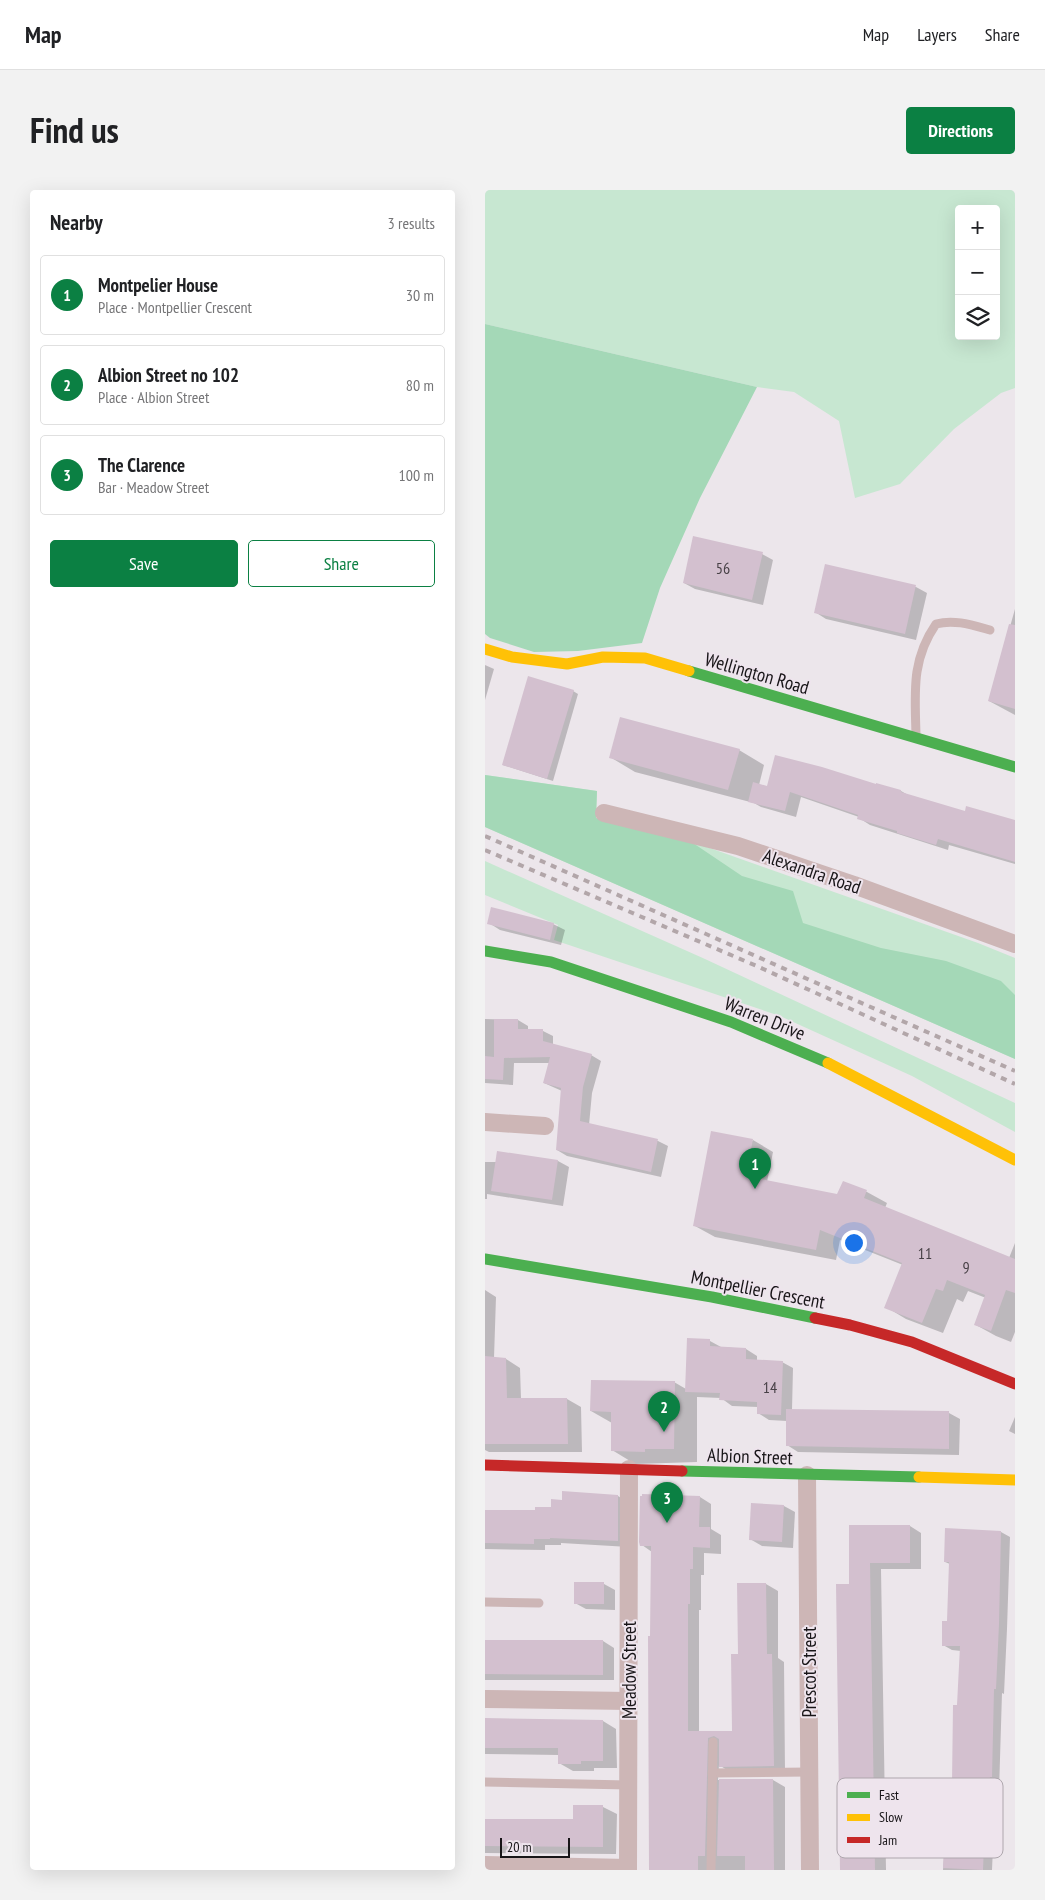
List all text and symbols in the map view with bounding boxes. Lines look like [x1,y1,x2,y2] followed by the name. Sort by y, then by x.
[25,19,62,50] text: Map
[863,23,889,46] text: Map
[917,23,957,46] text: Layers
[985,23,1020,46] text: Share
[30,107,119,153] text: Find us
[906,107,1015,154] button: Directions
[955,205,1000,340] map controls
[955,205,1000,250] button: +
[50,209,103,236] text: Nearby
[388,213,435,233] text: 3 results
[955,250,1000,295] button: −
[98,273,218,297] text: Montpelier House
[63,285,71,305] text: 1
[406,285,434,305] text: 30 m
[955,295,1000,340] button: layers
[98,297,252,317] text: Place · Montpellier Crescent
[98,363,239,387] text: Albion Street no 102
[63,375,71,395] text: 2
[406,375,434,395] text: 80 m
[98,387,209,407] text: Place · Albion Street
[98,453,185,477] text: The Clarence
[63,465,71,485] text: 3
[399,465,434,485] text: 100 m
[98,477,209,497] text: Bar · Meadow Street
[50,540,238,587] button: Save
[248,540,435,587] button: Share
[716,558,730,578] house number: 56
[702,647,812,699] street label: Wellington Road
[760,843,864,899] street label: Alexandra Road
[721,991,809,1045] street label: Warren Drive
[739,1148,771,1189] pin: 1
[841,1230,867,1256] your location
[918,1243,932,1263] house number: 11
[962,1257,970,1277] house number: 9
[689,1264,828,1314] street label: Montpellier Crescent
[763,1377,777,1397] house number: 14
[648,1391,680,1432] pin: 2
[707,1443,794,1470] street label: Albion Street
[651,1482,683,1523] pin: 3
[617,1620,641,1719] street label: Meadow Street
[797,1626,821,1717] street label: Prescot Street
[837,1778,1003,1858] legend
[879,1786,899,1804] text: Fast
[879,1808,903,1826] text: Slow
[878,1831,897,1849] text: Jam
[500,1835,570,1858] scale bar
[507,1838,532,1856] text: 20 m

